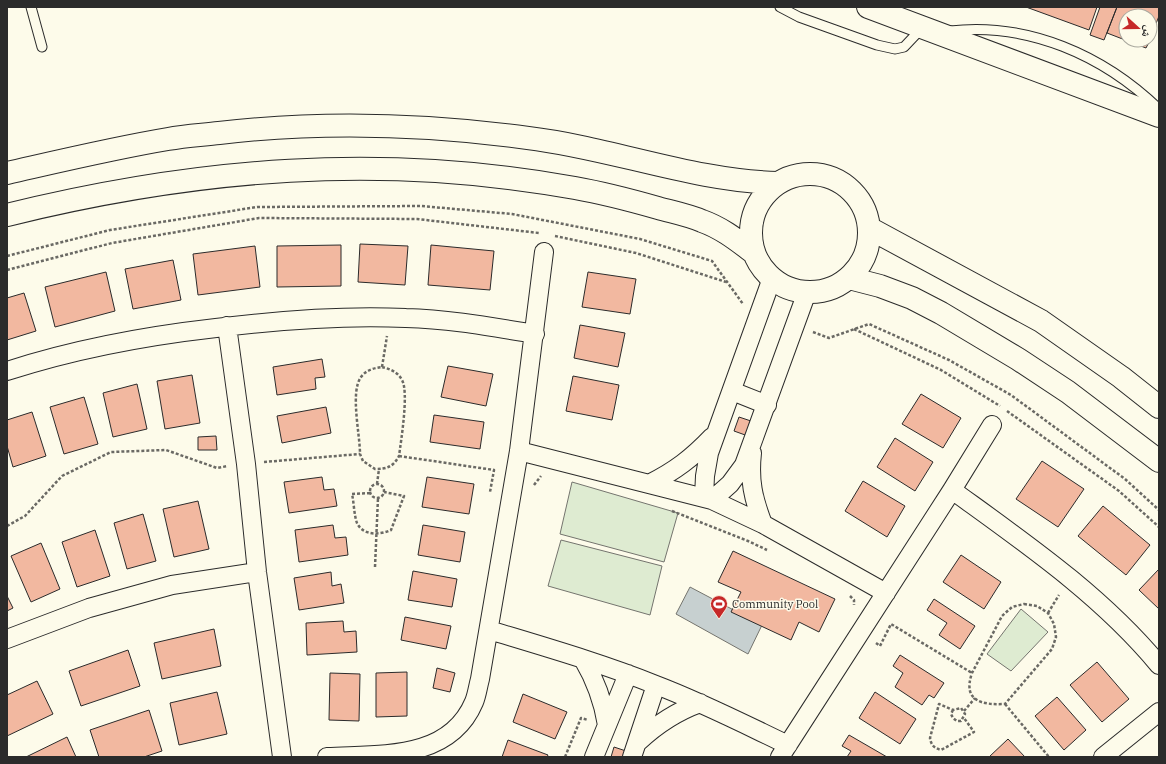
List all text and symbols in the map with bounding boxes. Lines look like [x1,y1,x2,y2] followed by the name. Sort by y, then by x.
[1118,8,1158,48] north arrow
[1138,23,1156,40] text: ش
[709,594,729,619] sports icon: Community Pool
[732,597,818,611] place label: Community Pool

